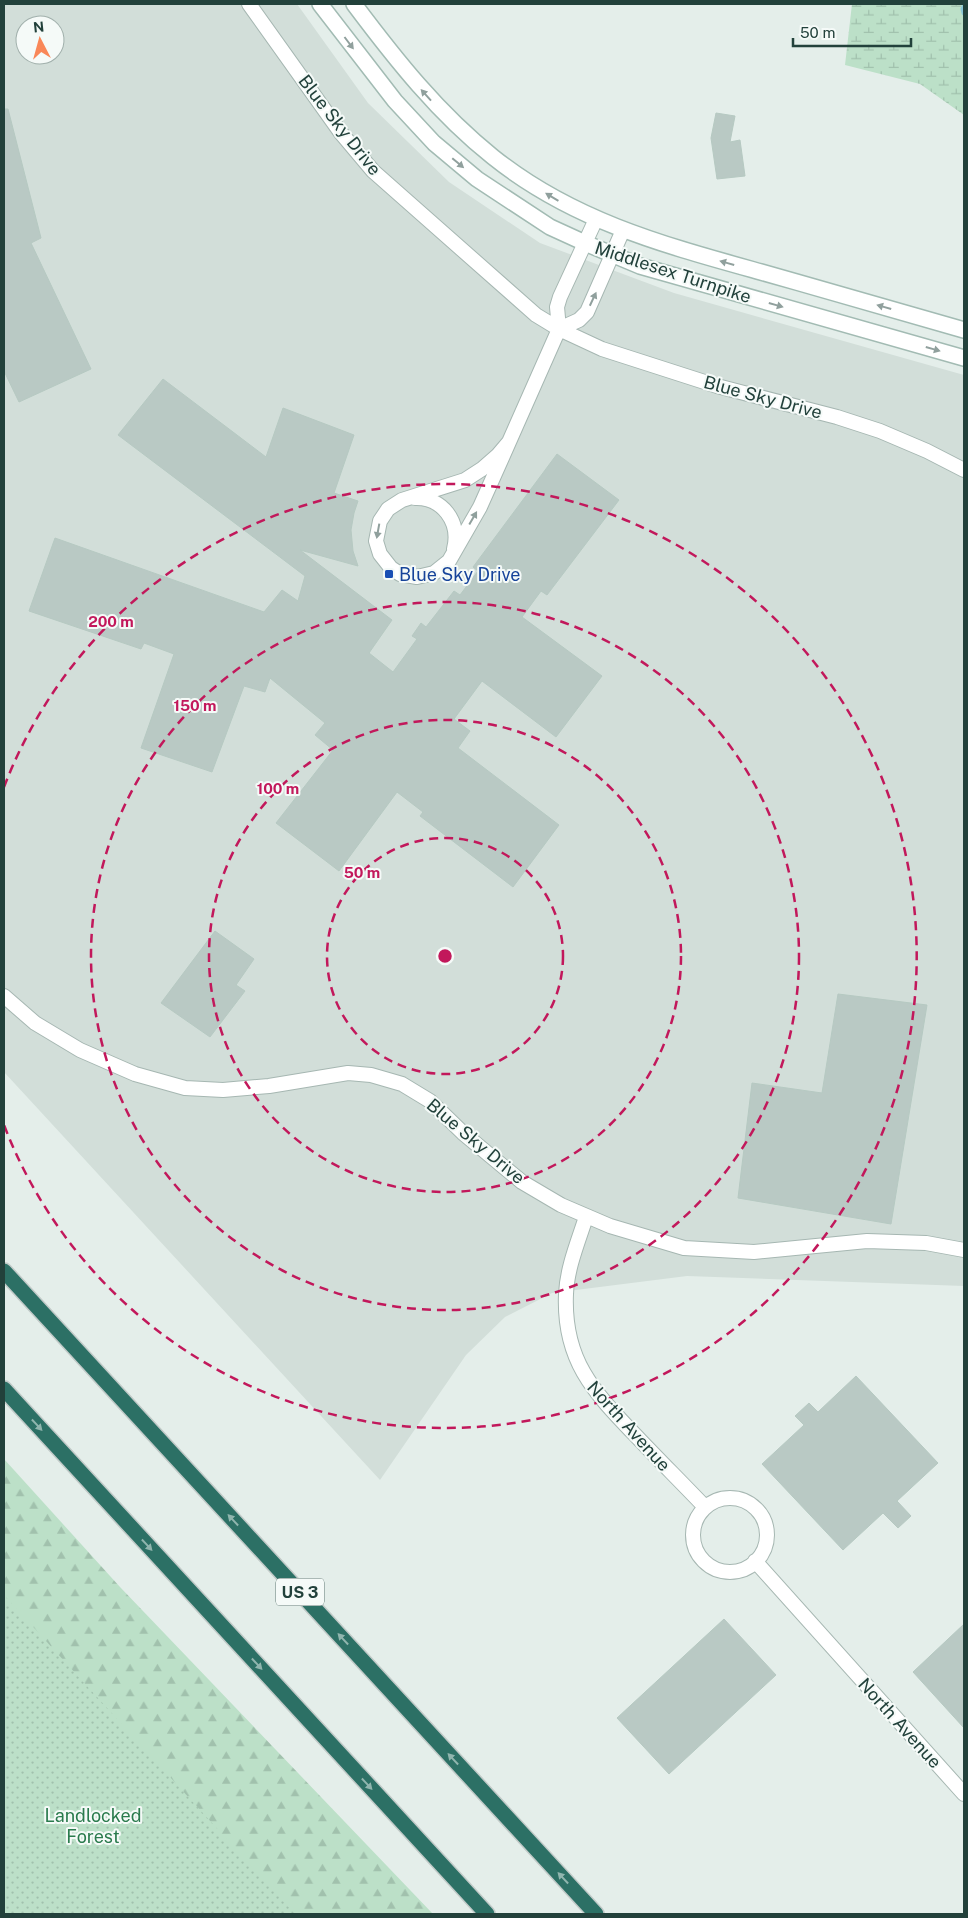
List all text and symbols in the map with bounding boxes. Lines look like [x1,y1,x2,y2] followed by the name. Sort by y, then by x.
[15,15,65,65] north arrow
[793,15,910,47] scale bar
[32,19,45,36] text: N
[800,24,835,41] text: 50 m
[344,36,355,49] one-way arrow
[294,71,386,179] street label: Blue Sky Drive
[420,90,432,102] one-way arrow
[452,157,464,168] one-way arrow
[546,192,559,201] one-way arrow
[592,237,754,307] street label: Middlesex Turnpike
[720,258,735,266] one-way arrow
[589,292,597,306] one-way arrow
[769,301,784,309] one-way arrow
[876,303,891,311] one-way arrow
[925,345,940,353] one-way arrow
[702,371,824,423] street label: Blue Sky Drive
[469,511,477,526] one-way arrow
[373,523,381,539] one-way arrow
[399,564,521,585] place label: Blue Sky Drive
[383,568,395,580] marker: Blue Sky Drive
[88,613,134,630] text: 200 m
[173,697,217,714] text: 150 m
[257,780,299,797] text: 100 m
[344,864,380,881] text: 50 m
[436,947,454,965] centre of rings
[423,1094,529,1188] street label: Blue Sky Drive
[583,1377,675,1475] street label: North Avenue
[31,1419,43,1431] one-way arrow
[227,1514,239,1526] one-way arrow
[141,1538,153,1550] one-way arrow
[276,1578,324,1605] road number: US 3
[337,1634,349,1646] one-way arrow
[251,1658,263,1670] one-way arrow
[854,1674,946,1772] street label: North Avenue
[447,1753,459,1765] one-way arrow
[361,1777,373,1789] one-way arrow
[45,1805,141,1847] park label: Landlocked Forest
[557,1873,569,1885] one-way arrow

